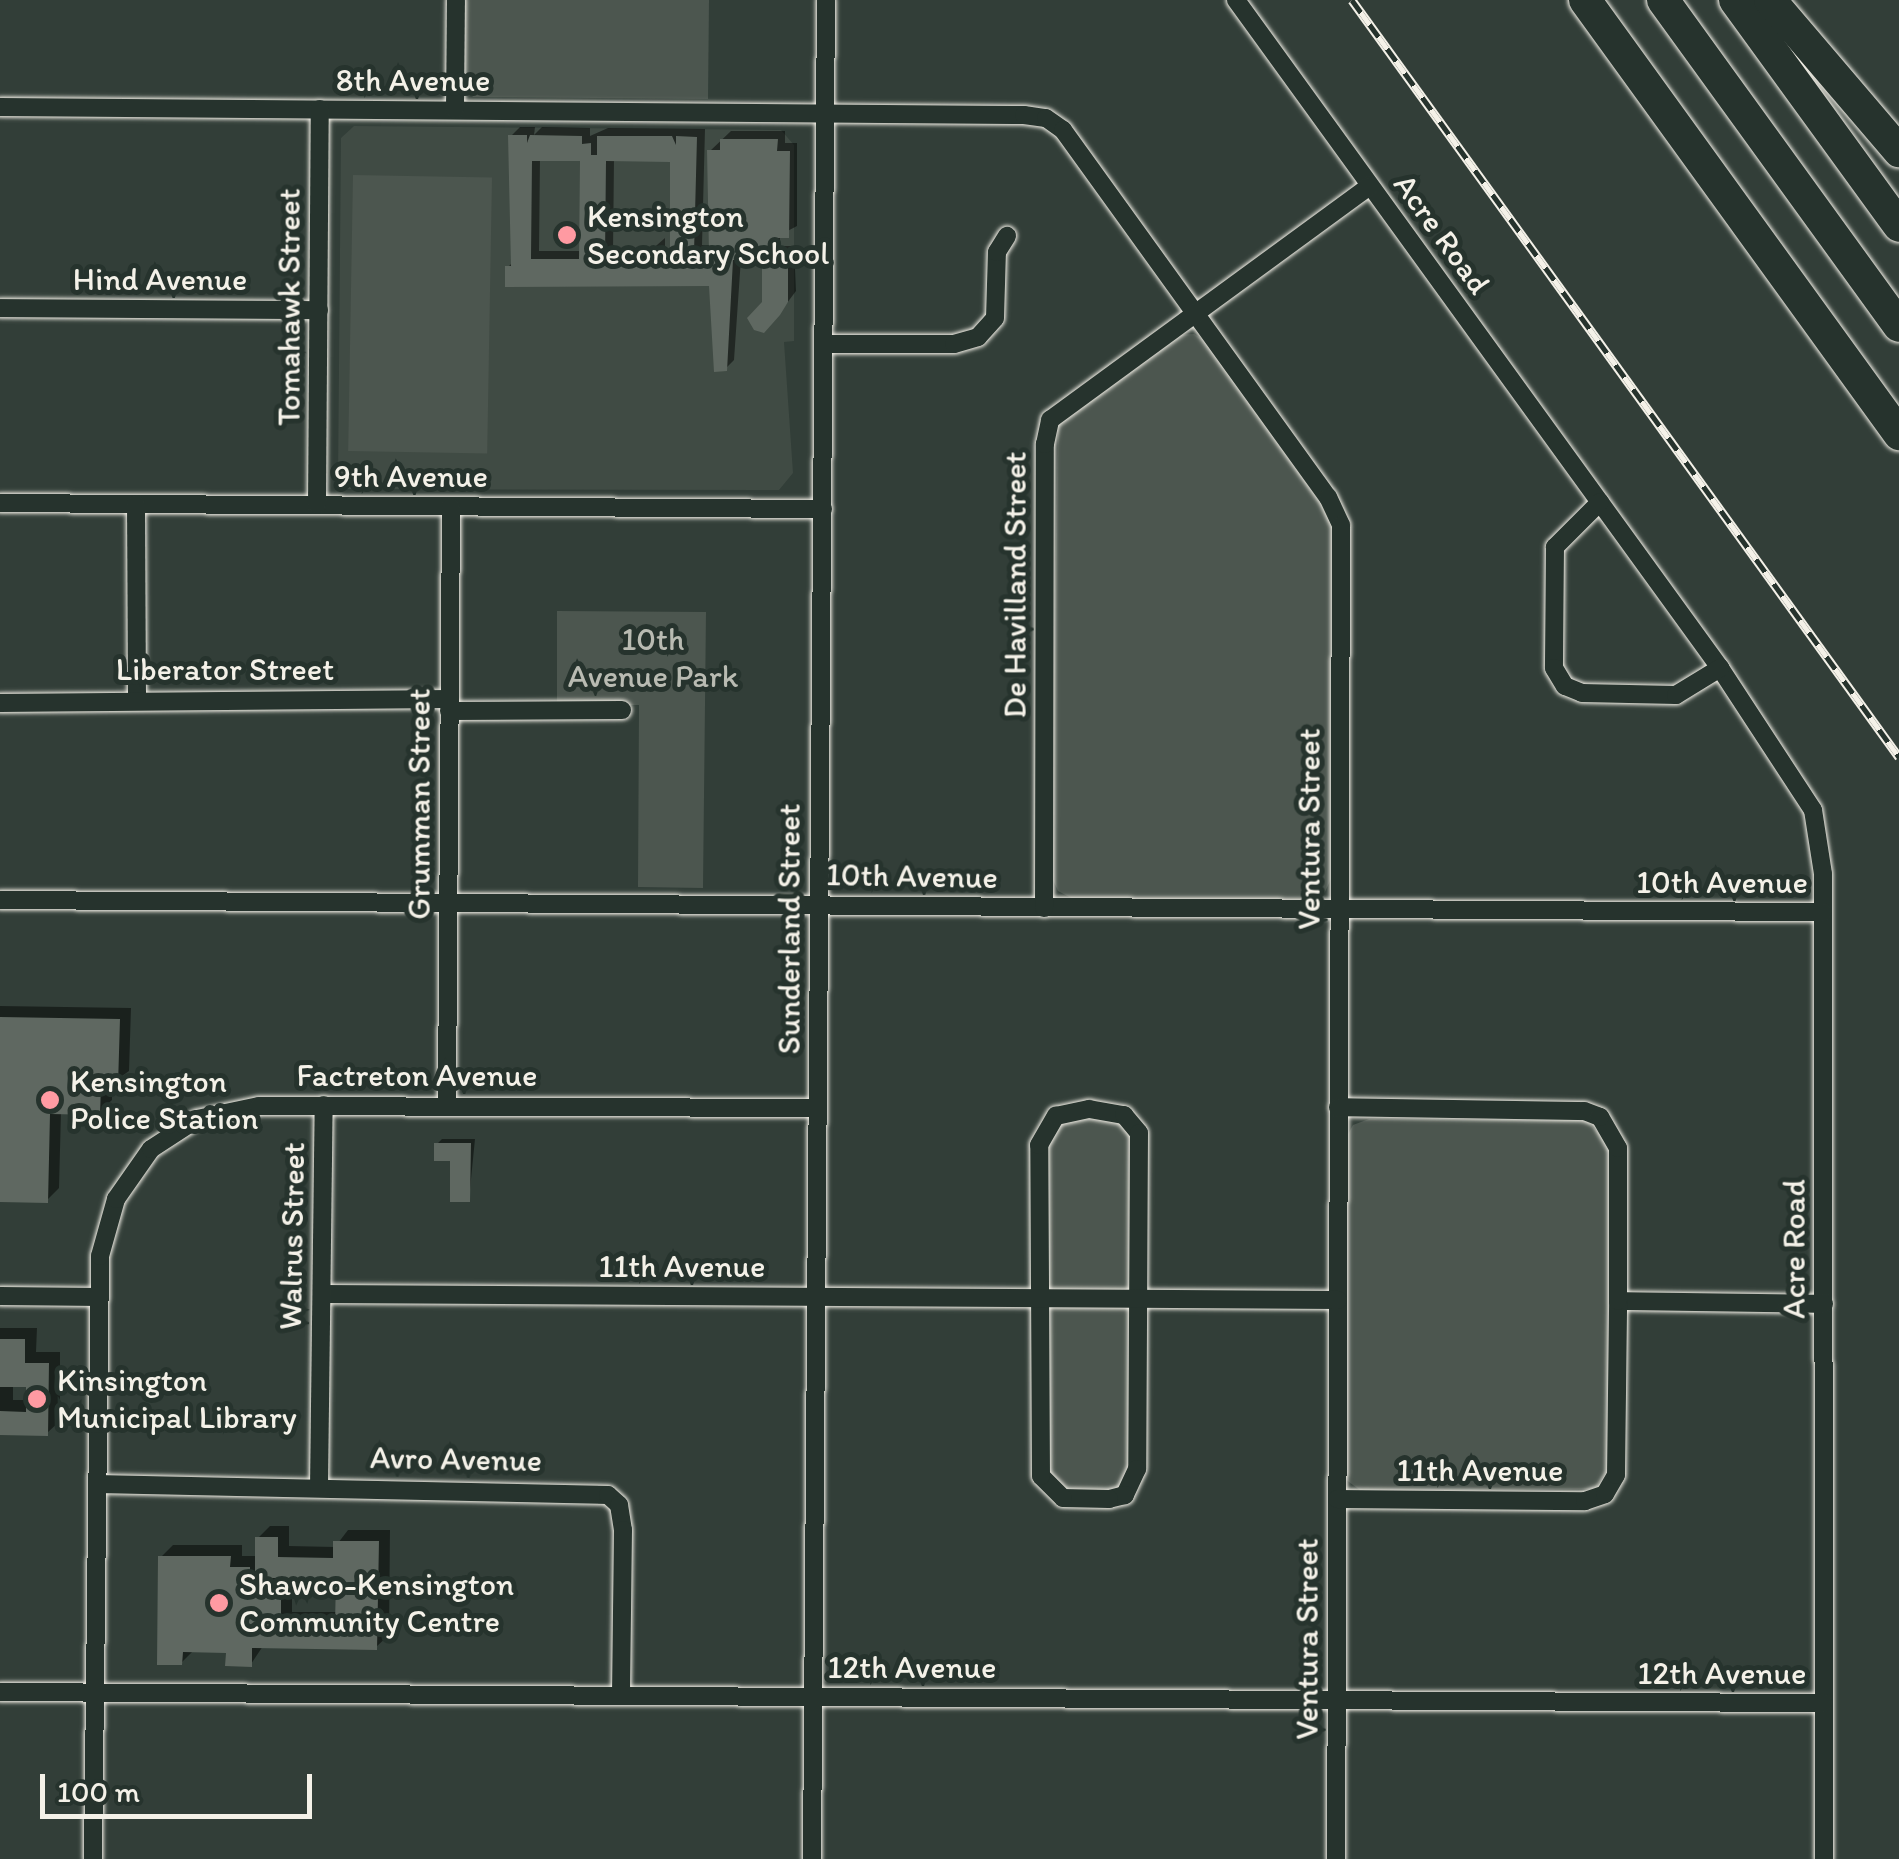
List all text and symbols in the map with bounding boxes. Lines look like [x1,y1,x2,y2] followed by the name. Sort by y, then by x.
[336,61,490,99] street label: 8th Avenue
[1386,167,1498,301] street label: Acre Road
[270,189,308,425] street label: Tomahawk Street
[587,198,829,273] place label: Kensington Secondary School
[556,224,578,246] marker: Kensington Secondary School
[74,260,246,298] street label: Hind Avenue
[996,451,1034,719] street label: De Havilland Street
[335,457,487,495] street label: 9th Avenue
[568,621,738,696] park label: 10th Avenue Park
[116,650,334,688] street label: Liberator Street
[400,689,438,919] street label: Grumman Street
[1290,728,1328,930] street label: Ventura Street
[770,804,808,1054] street label: Sunderland Street
[827,855,997,897] street label: 10th Avenue
[1637,863,1807,901] street label: 10th Avenue
[297,1056,537,1094] street label: Factreton Avenue
[70,1063,259,1138] place label: Kensington Police Station
[39,1089,61,1111] marker: Kensington Police Station
[271,1142,313,1330] street label: Walrus Street
[1775,1180,1813,1318] street label: Acre Road
[599,1247,765,1285] street label: 11th Avenue
[57,1362,295,1437] place label: Kinsington Municipal Library
[26,1388,48,1410] marker: Kinsington Municipal Library
[370,1438,542,1480] street label: Avro Avenue
[1397,1451,1563,1489] street label: 11th Avenue
[1288,1538,1326,1740] street label: Ventura Street
[239,1566,514,1641] place label: Shawco-Kensington Community Centre
[208,1592,230,1614] marker: Shawco-Kensington Community Centre
[828,1648,996,1686] street label: 12th Avenue
[1638,1654,1806,1692] street label: 12th Avenue
[45,1754,318,1816] scale bar
[57,1773,140,1810] text: 100 m

